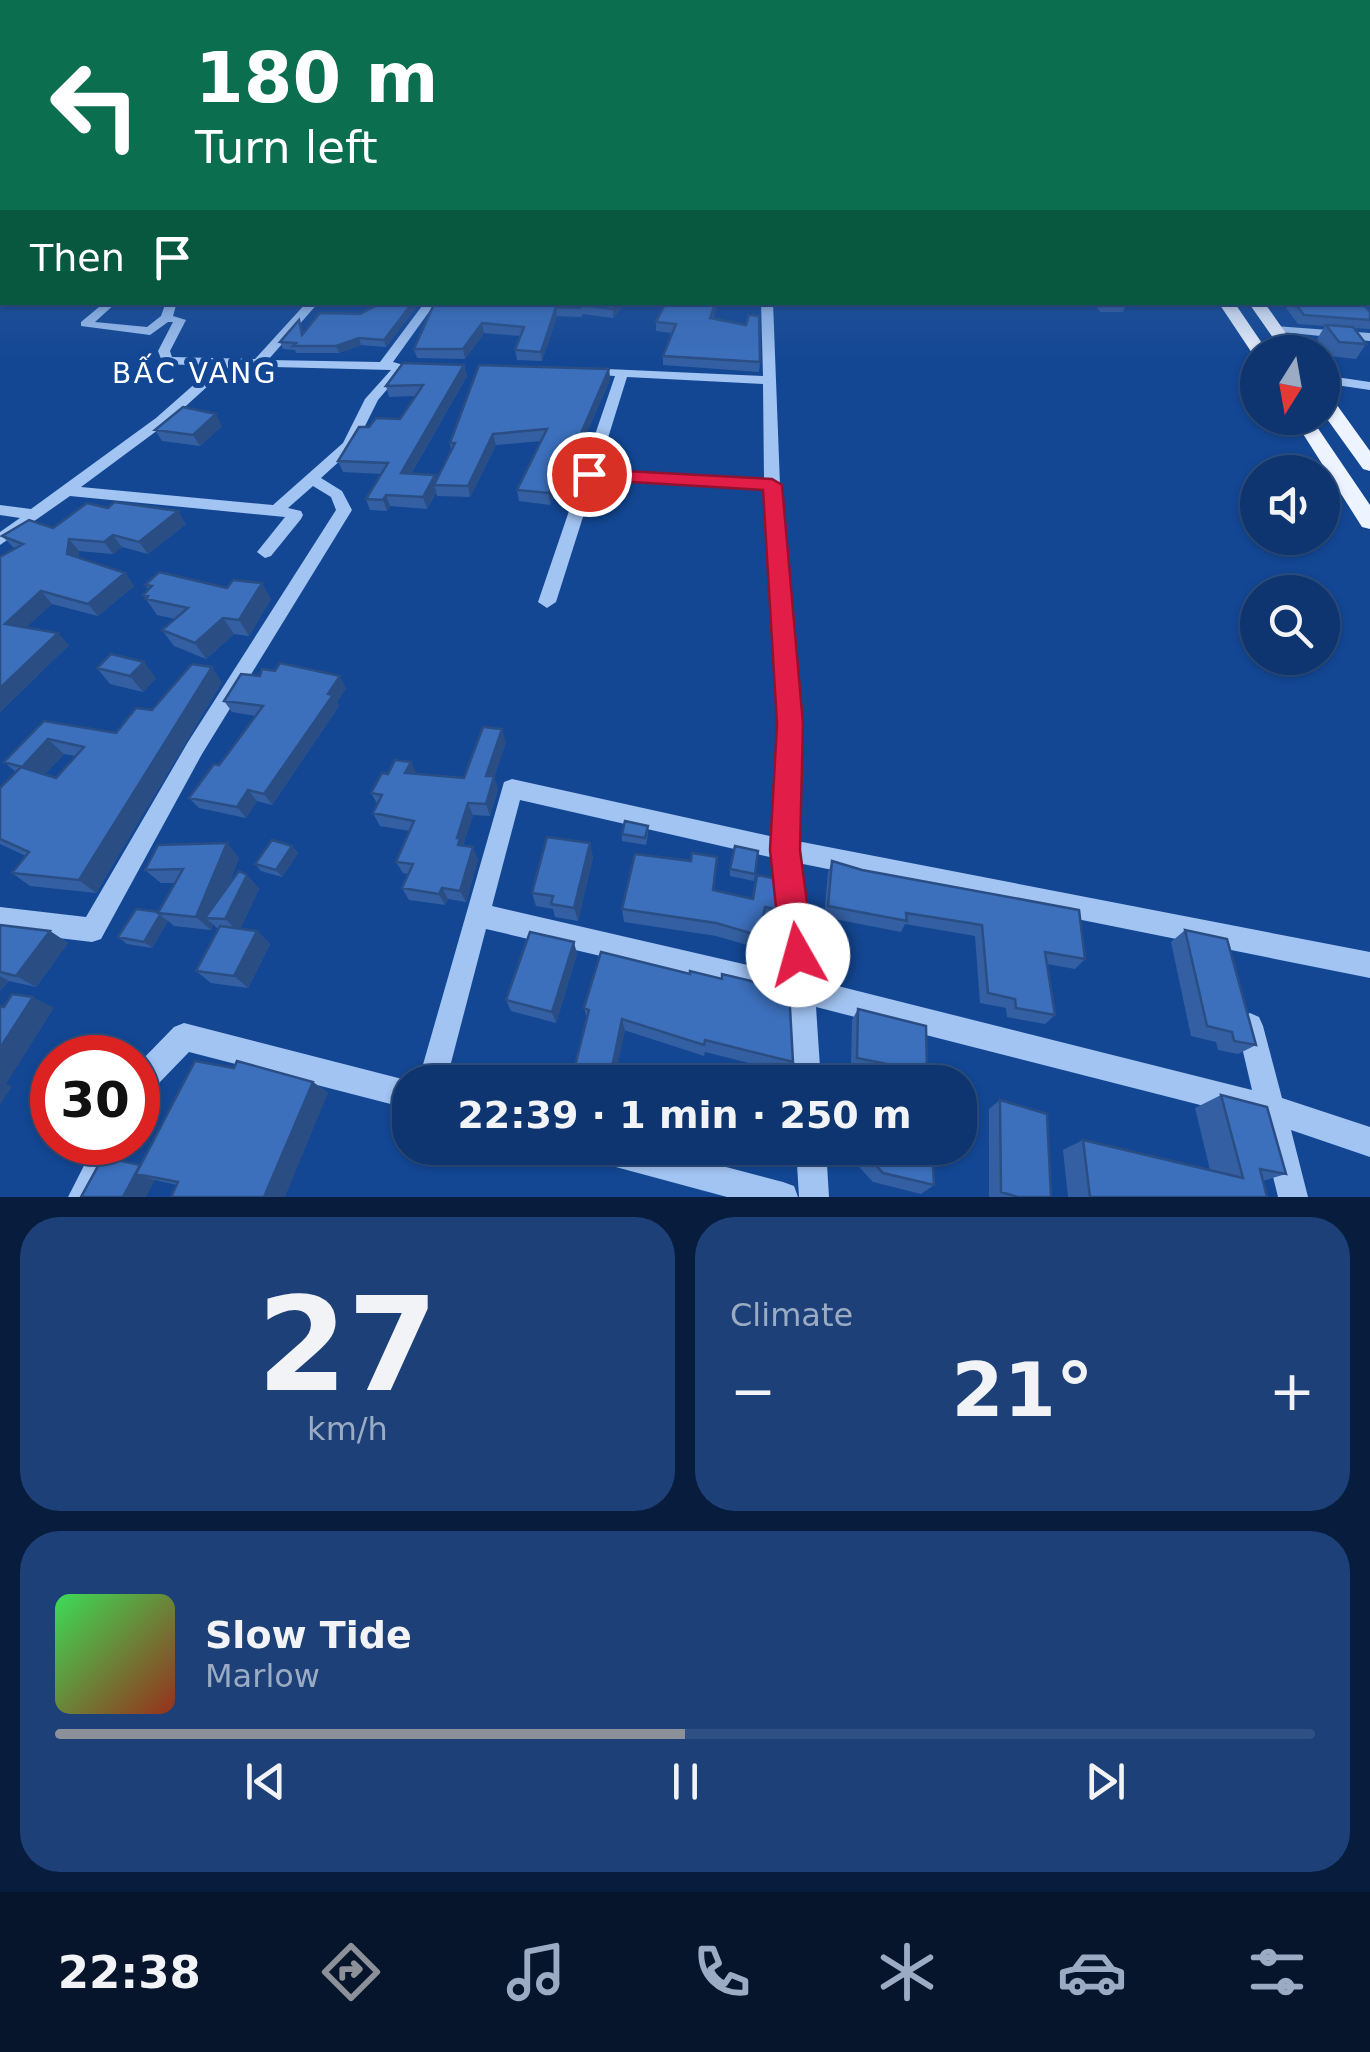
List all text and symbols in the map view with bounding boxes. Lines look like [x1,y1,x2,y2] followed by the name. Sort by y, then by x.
[195,37,438,119] text: 180 m
[30,40,160,170] icon: left
[195,121,378,174] text: Turn left
[145,230,200,285] icon: arrive
[30,236,125,280] text: Then
[1240,335,1340,435] north arrow
[1240,335,1340,675] map controls
[112,353,278,390] district label: BẤC VANG
[547,432,632,517] pin
[562,447,617,502] icon: arrive
[1240,455,1340,555] button: sound
[1240,575,1340,675] button: search
[746,903,850,1007] position arrow
[30,1035,160,1165] speed limit sign: 30
[457,1093,912,1137] text: 22:39 · 1 min · 250 m
[257,1269,438,1421] text: 27
[730,1296,853,1334] text: Climate
[952,1346,1093,1434] text: 21°
[730,1359,776,1423] text: −
[1269,1359,1315,1423] text: +
[307,1410,388,1448] text: km/h
[205,1613,412,1657] text: Slow Tide
[205,1657,320,1695] text: Marlow
[238,1754,293,1809] icon: previous
[658,1754,713,1809] icon: pause
[1078,1754,1133,1809] icon: next
[316,1937,386,2007] icon: directions
[501,1937,571,2007] icon: music
[687,1937,757,2007] icon: phone
[872,1937,942,2007] icon: climate
[1057,1937,1127,2007] icon: car
[1242,1937,1312,2007] icon: filters
[58,1946,201,1999] text: 22:38

